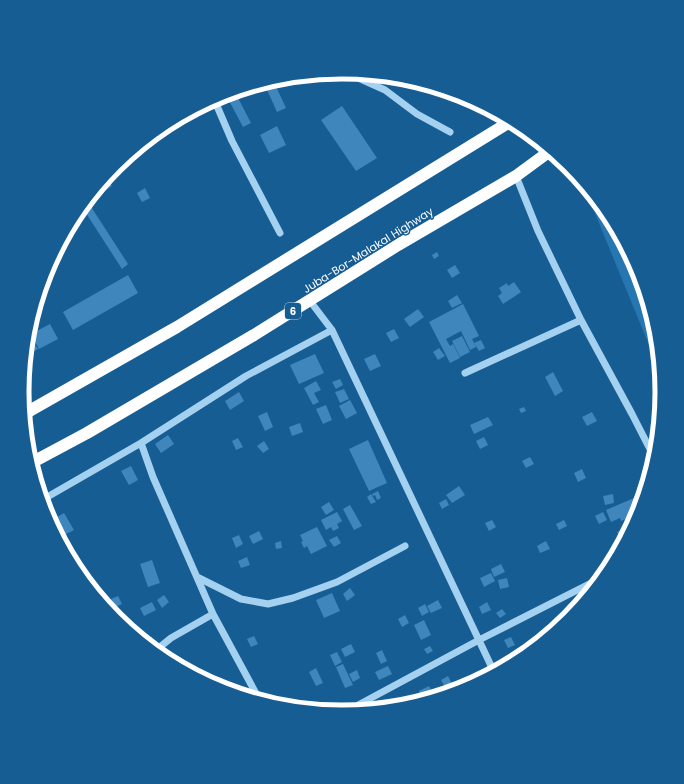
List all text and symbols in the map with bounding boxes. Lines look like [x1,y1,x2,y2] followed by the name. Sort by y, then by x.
[300,203,437,297] street label: Juba-Bor-Malakal Highway
[285,303,301,319] road number: 6

